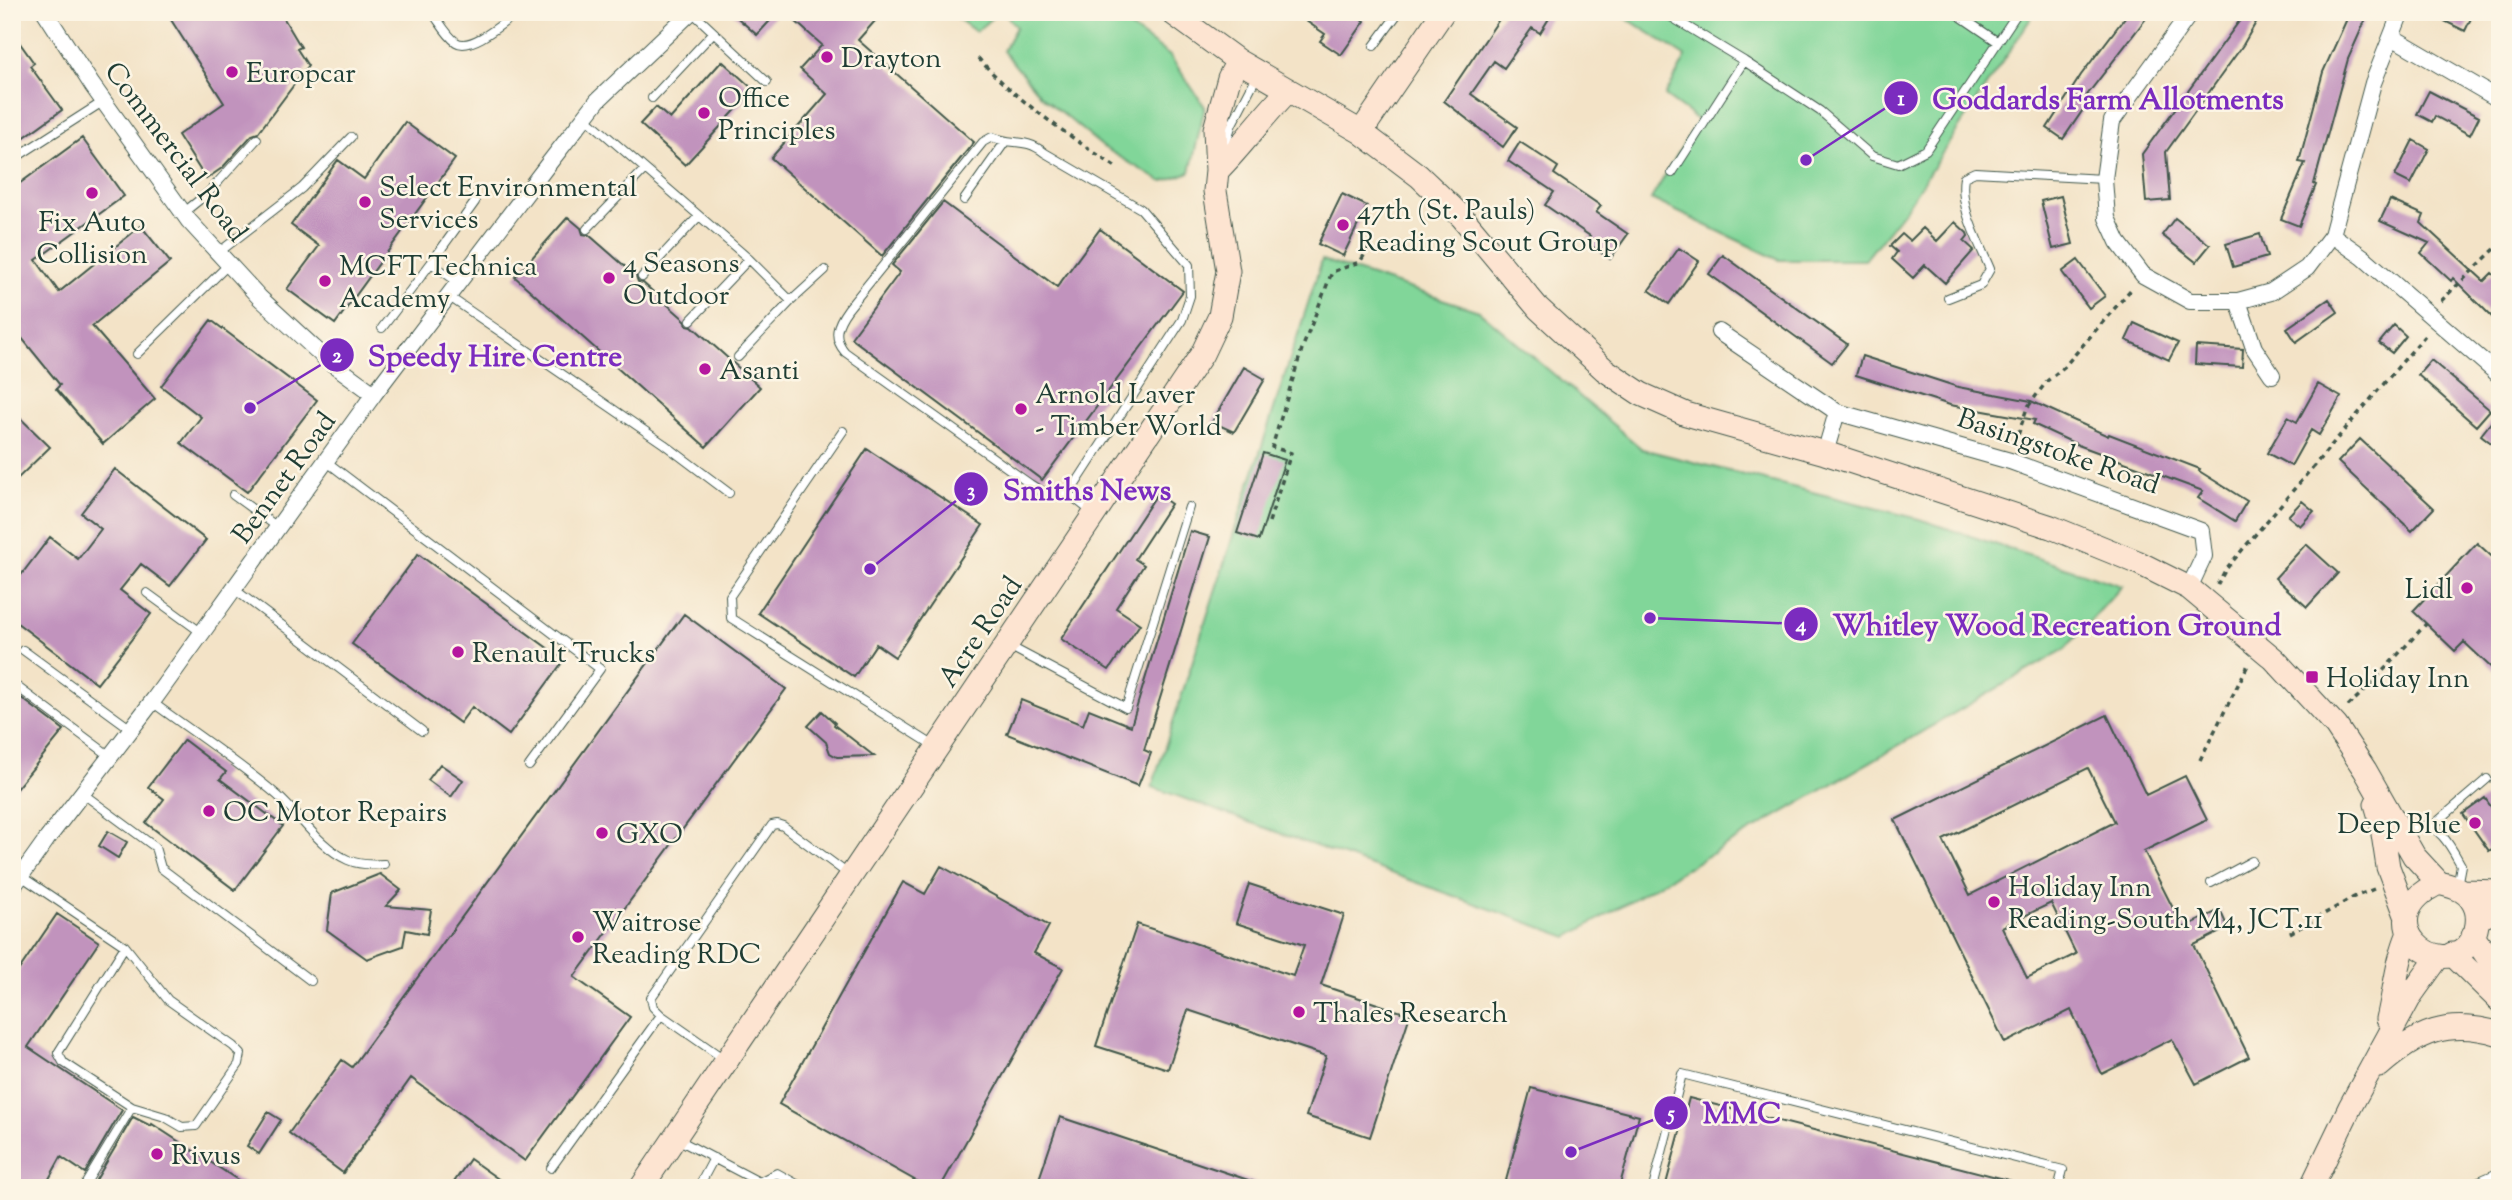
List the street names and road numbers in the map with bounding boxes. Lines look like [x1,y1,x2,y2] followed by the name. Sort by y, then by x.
[93,54,256,252] street label: Commercial Road
[1951,399,2165,506] street label: Basingstoke Road
[224,404,347,553] street label: Bennet Road
[930,569,1034,696] street label: Acre Road

